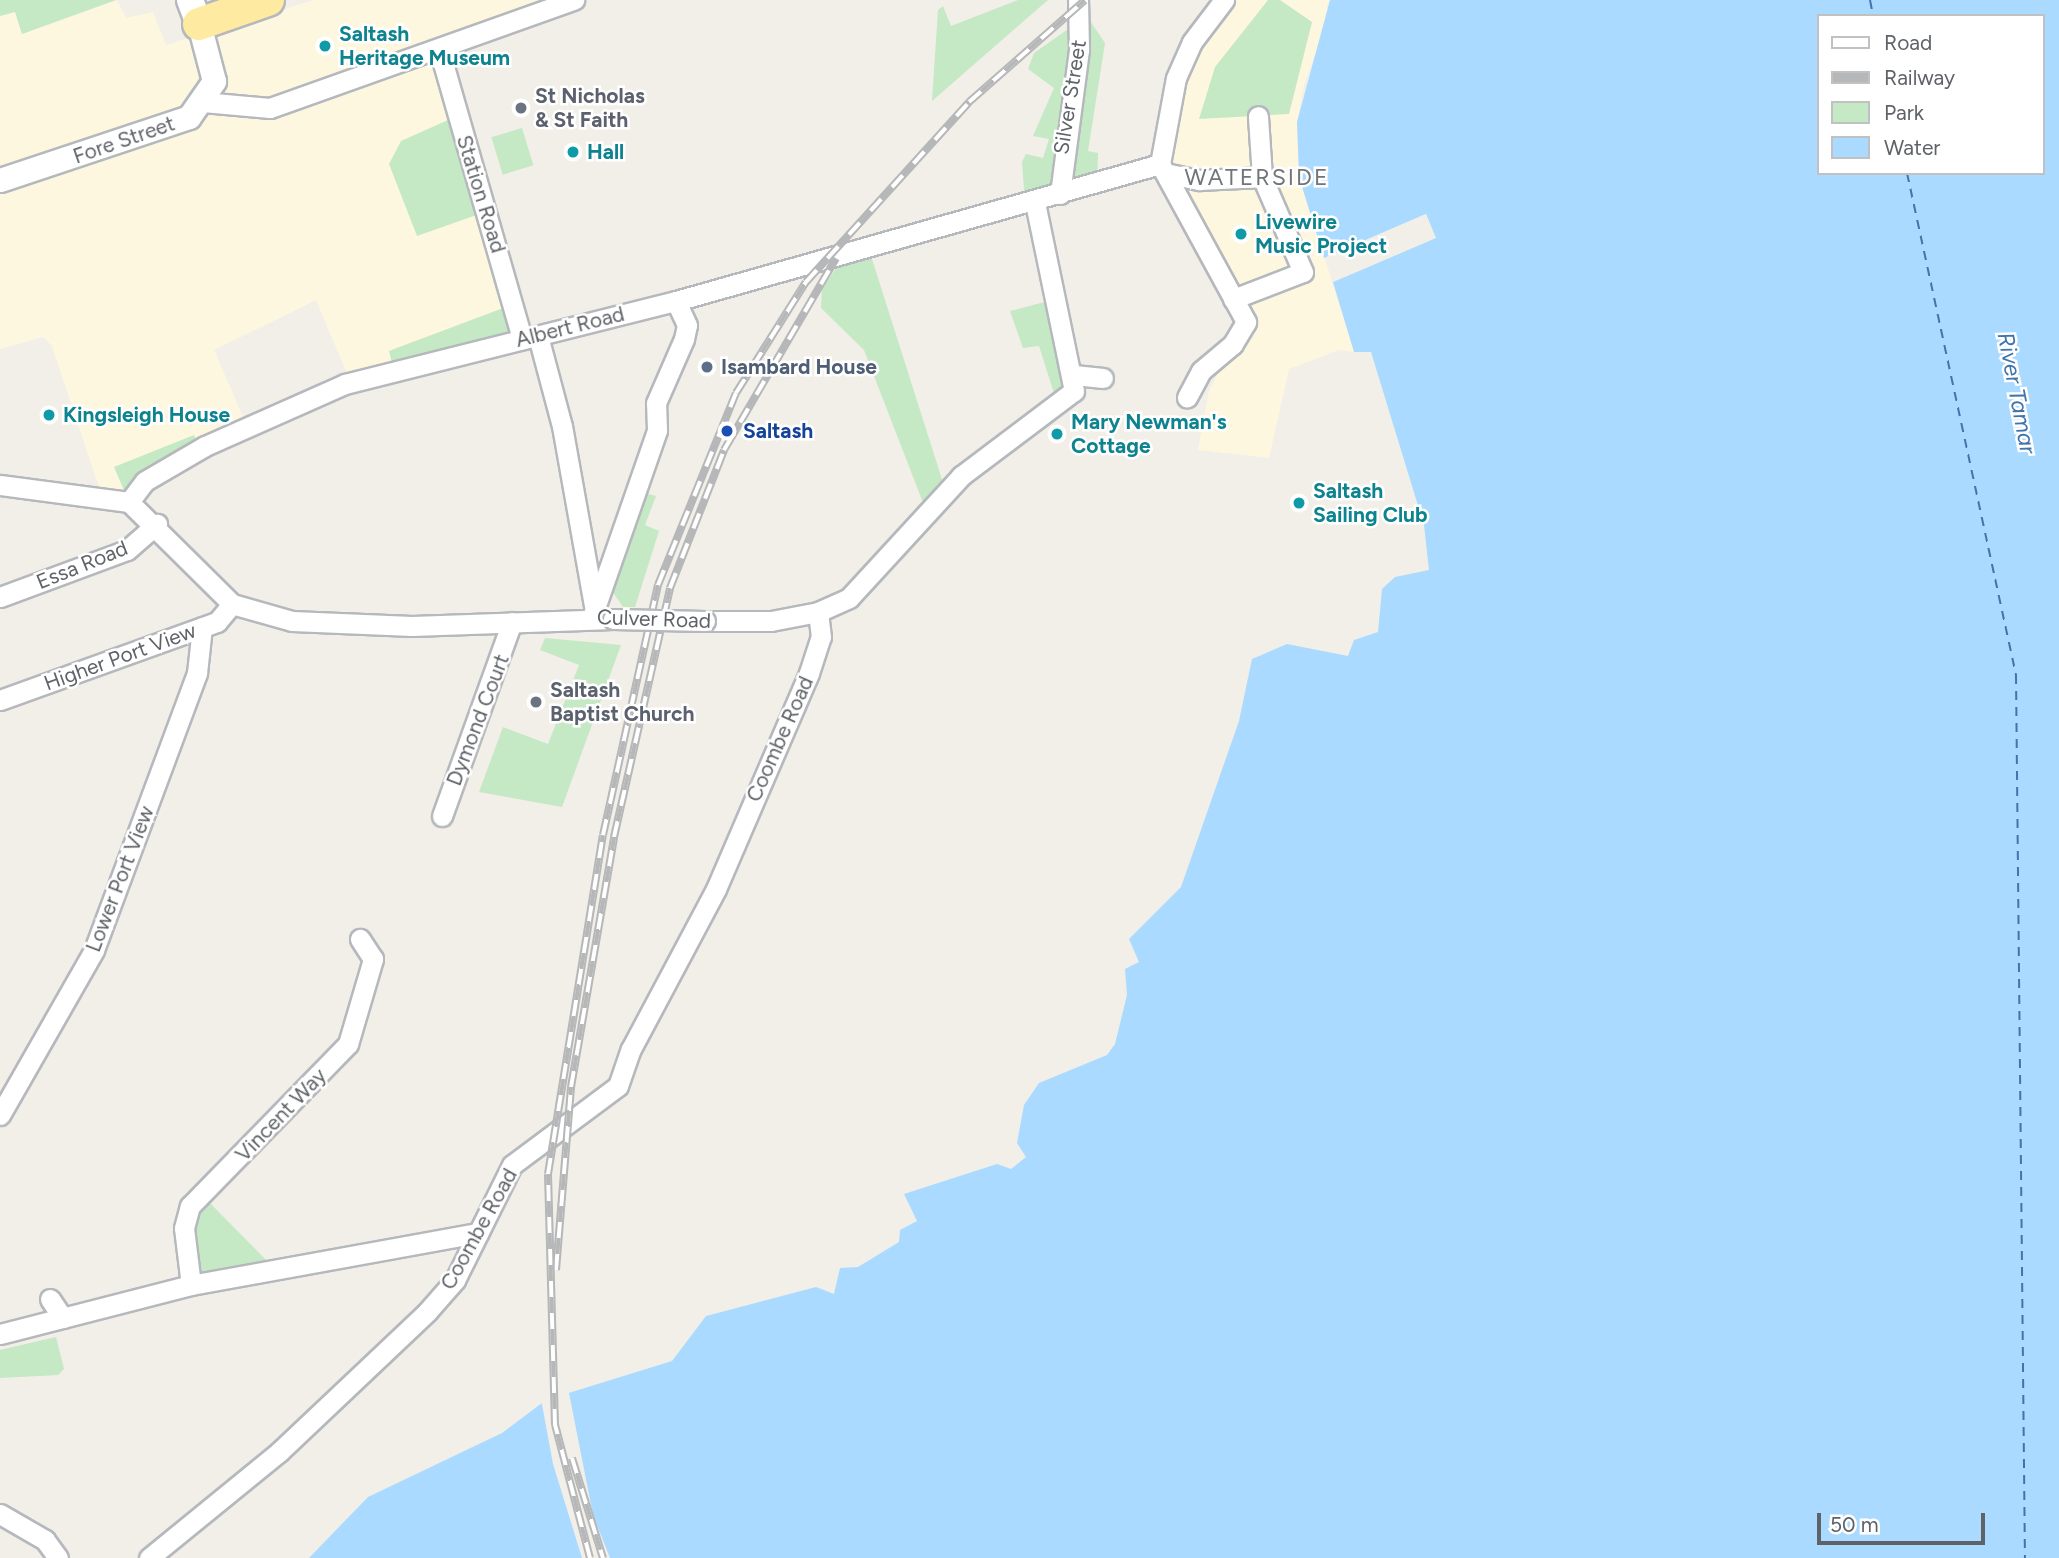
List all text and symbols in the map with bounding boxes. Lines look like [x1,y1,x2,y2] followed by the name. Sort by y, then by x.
[1818,14,2045,175] legend
[339,21,510,71] place label: Saltash Heritage Museum
[1884,30,1932,55] text: Road
[317,38,333,54] marker: Saltash Heritage Museum
[1049,38,1091,156] street label: Silver Street
[1884,65,1955,90] text: Railway
[535,83,645,133] place label: St Nicholas & St Faith
[513,100,529,116] marker: St Nicholas & St Faith
[1884,100,1924,125] text: Park
[70,111,178,169] street label: Fore Street
[451,132,511,256] street label: Station Road
[1884,135,1940,160] text: Water
[587,139,624,165] place label: Hall
[565,144,581,160] marker: Hall
[1186,163,1328,191] district label: WATERSIDE
[1255,209,1387,259] place label: Livewire Music Project
[1233,226,1249,242] marker: Livewire Music Project
[513,301,627,353] street label: Albert Road
[1992,330,2042,456] water label: River Tamar
[721,354,877,380] place label: Isambard House
[699,359,715,375] marker: Isambard House
[63,402,230,428] place label: Kingsleigh House
[41,407,57,423] marker: Kingsleigh House
[1071,409,1227,459] place label: Mary Newman's Cottage
[743,418,813,444] place label: Saltash
[717,421,737,441] marker: Saltash
[1049,426,1065,442] marker: Mary Newman's Cottage
[1313,478,1427,528] place label: Saltash Sailing Club
[1291,495,1307,511] marker: Saltash Sailing Club
[33,535,131,595] street label: Essa Road
[596,604,712,634] street label: Culver Road
[41,618,199,696] street label: Higher Port View
[441,651,515,789] street label: Dymond Court
[741,672,819,806] street label: Coombe Road
[550,677,694,727] place label: Saltash Baptist Church
[528,694,544,710] marker: Saltash Baptist Church
[81,802,159,956] street label: Lower Port View
[230,1063,332,1167] street label: Vincent Way
[435,1164,523,1294] street label: Coombe Road
[1821,1498,1989,1542] scale bar
[1830,1512,1879,1537] text: 50 m

